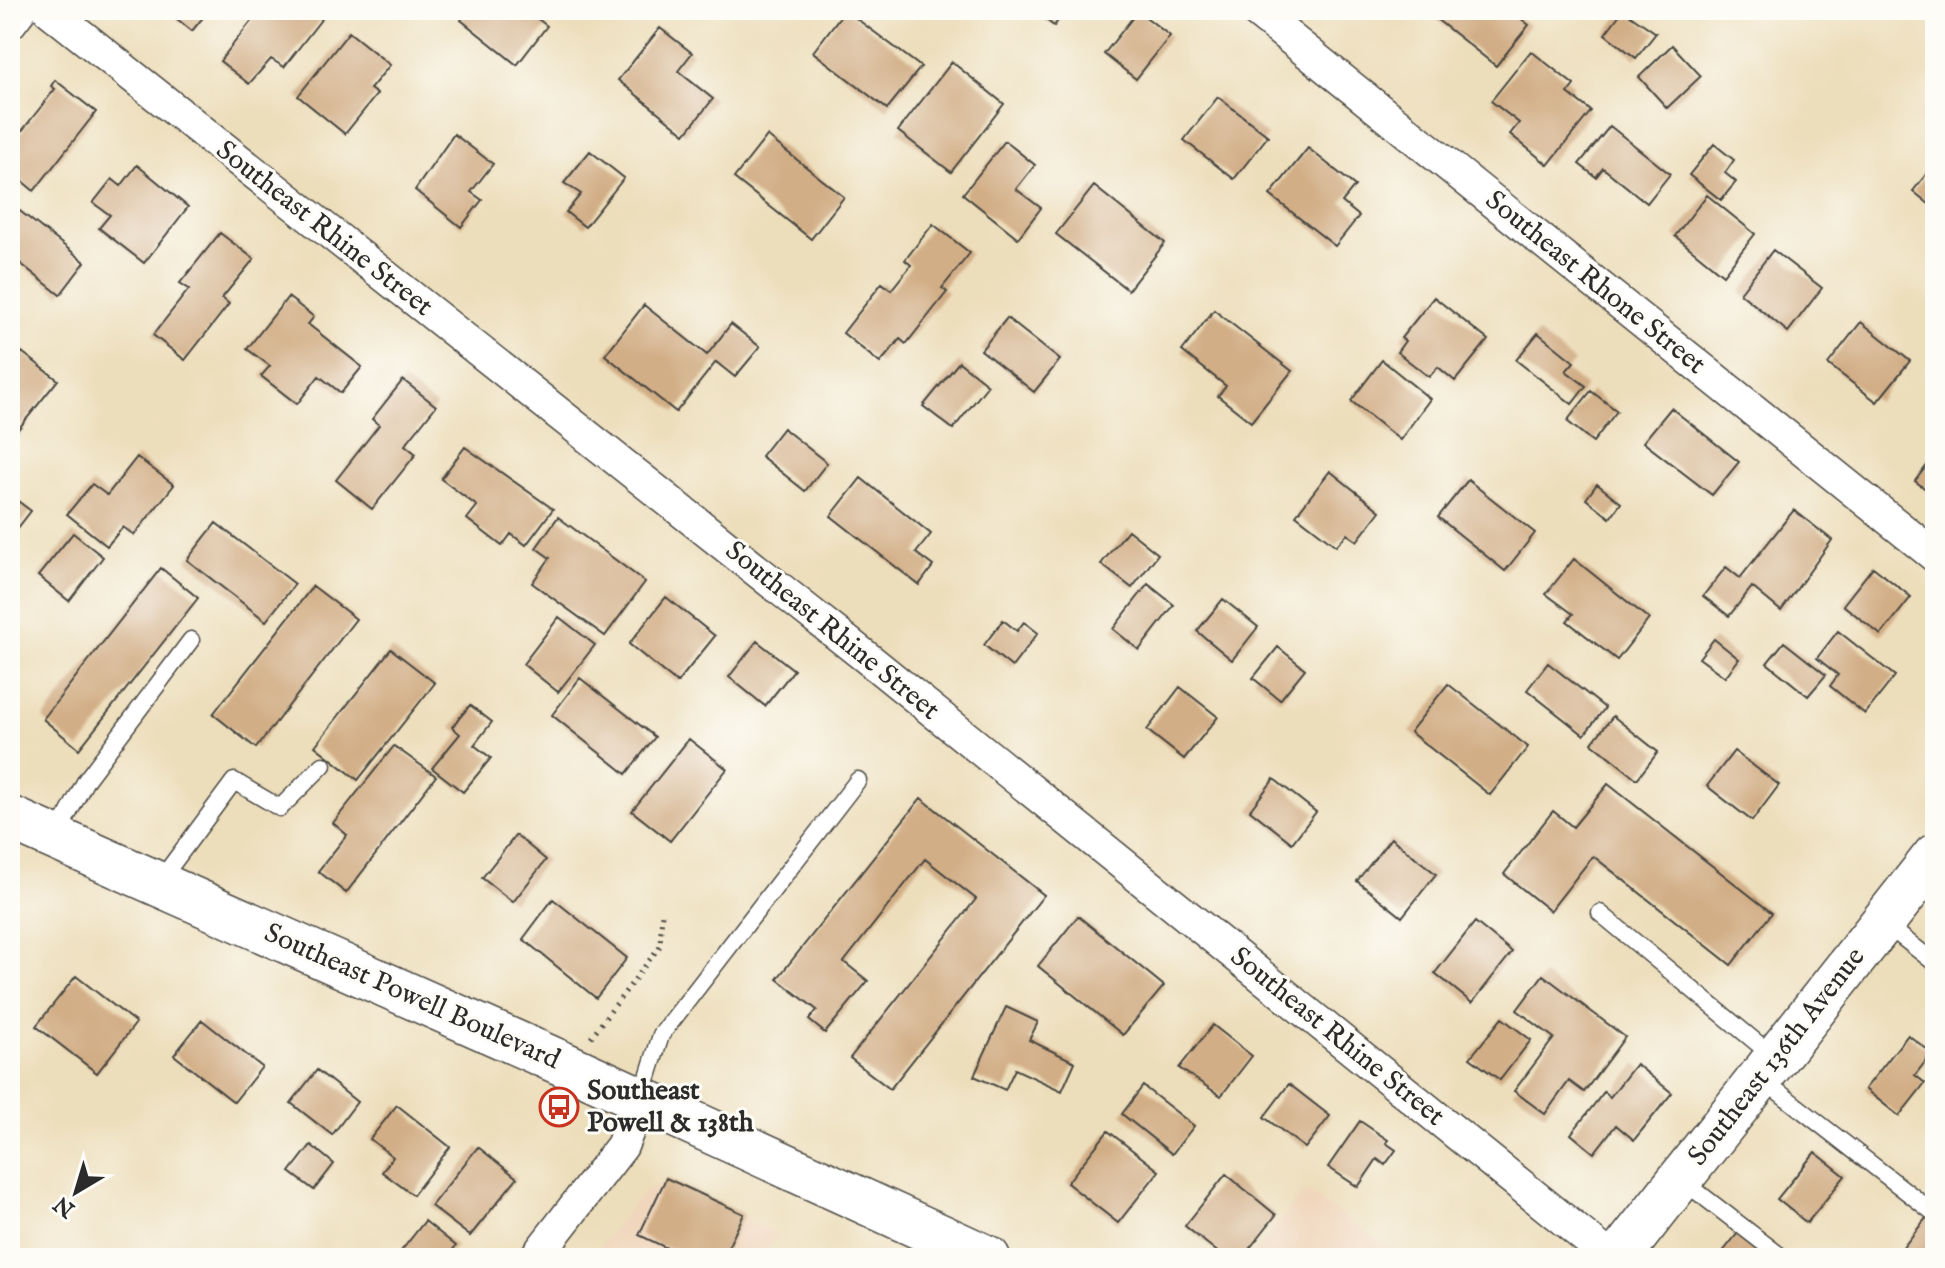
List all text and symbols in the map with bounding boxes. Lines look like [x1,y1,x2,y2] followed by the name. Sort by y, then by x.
[208,133,440,325] street label: Southeast Rhine Street
[1478,183,1712,383] street label: Southeast Rhone Street
[718,534,947,728] street label: Southeast Rhine Street
[259,916,565,1078] street label: Southeast Powell Boulevard
[1223,940,1452,1134] street label: Southeast Rhine Street
[1681,941,1873,1173] street label: Southeast 136th Avenue
[587,1074,755,1141] place label: Southeast Powell & 138th
[538,1086,580,1128] bus stop icon: Southeast Powell & 138th
[36,1152,116,1232] north arrow
[49,1189,82,1224] text: N

